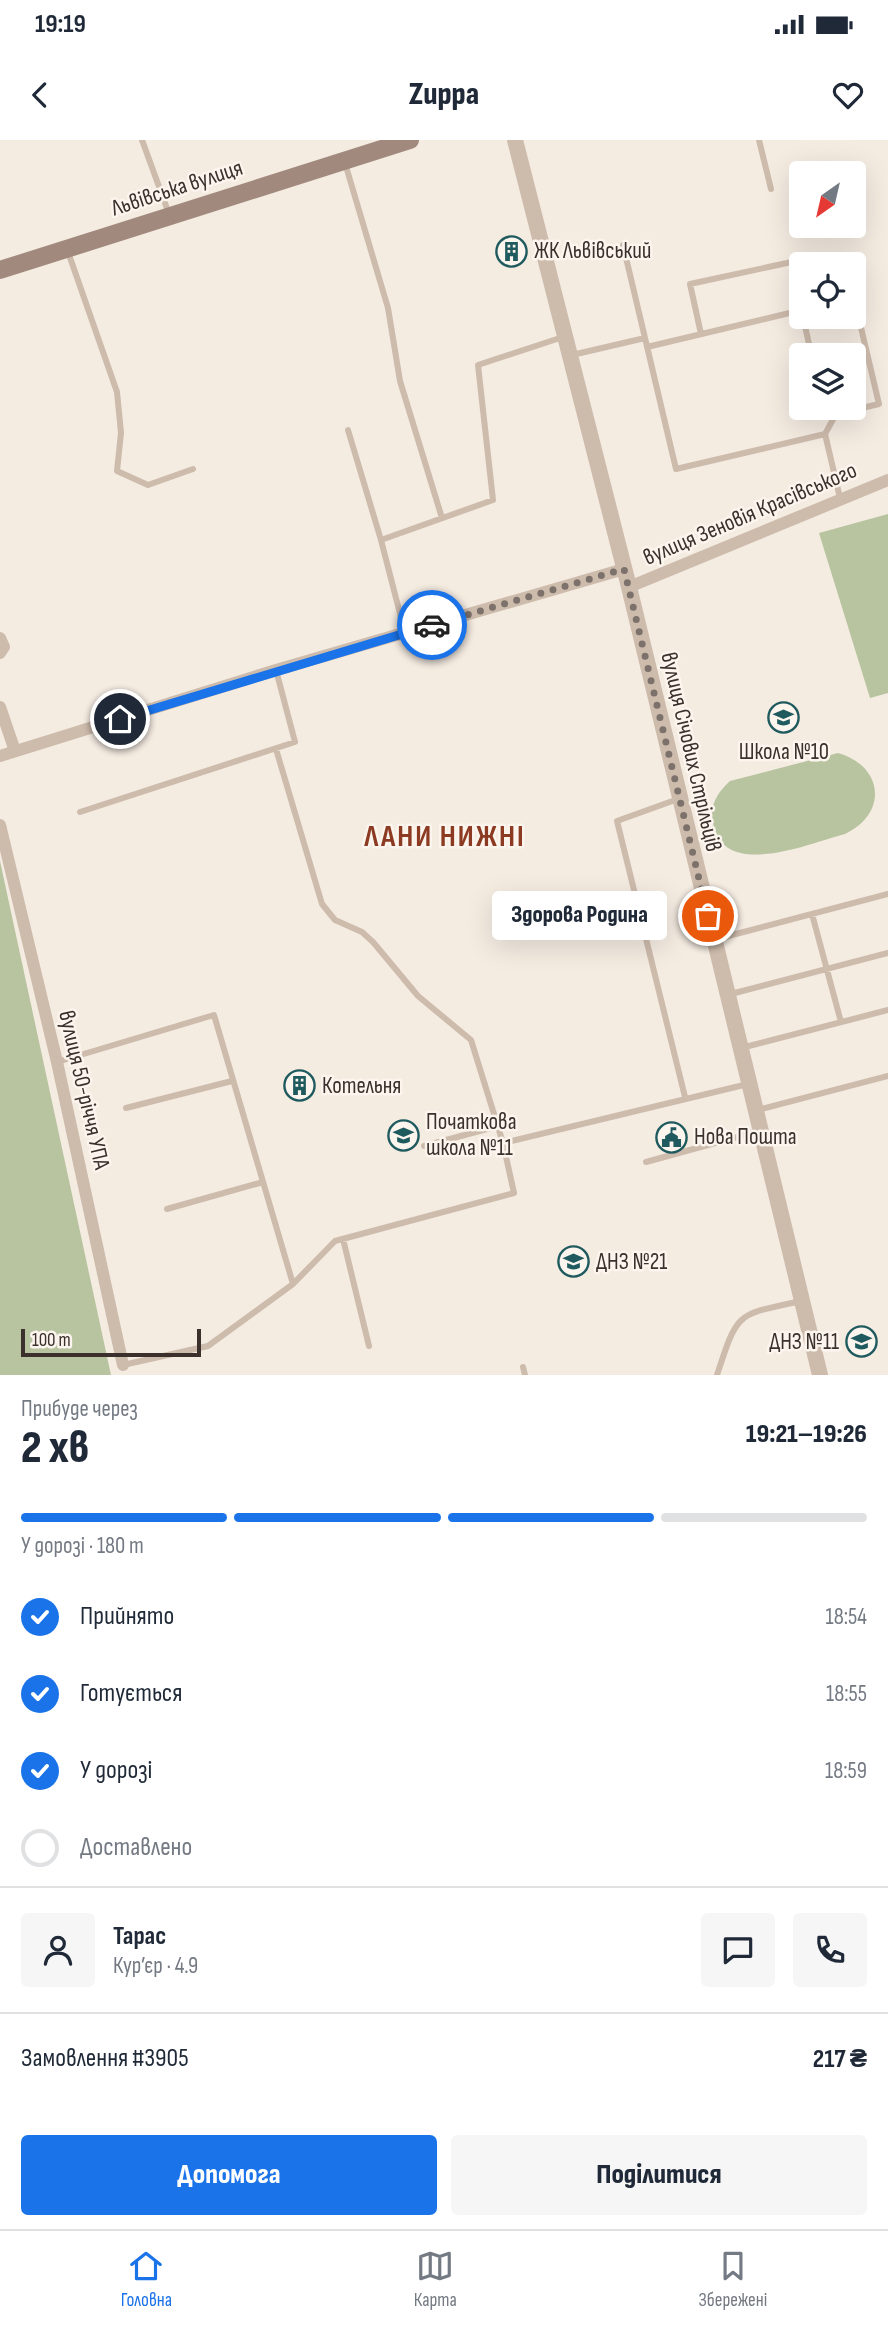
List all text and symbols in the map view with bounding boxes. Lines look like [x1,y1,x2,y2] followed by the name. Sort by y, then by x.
[35,9,86,40] text: 19:19
[409,75,479,114] text: Zuppa
[21,76,59,114] icon: back
[829,76,867,114] icon: heart
[107,154,246,223] street label: Львівська вулиця
[789,161,866,238] north arrow
[789,161,866,420] map controls
[494,234,528,268] building icon: ЖК Львівський
[534,237,651,265] place label: ЖК Львівський
[789,252,866,329] button: locate
[789,343,866,420] button: layers
[639,456,861,572] street label: вулиця Зеновія Красівського
[397,590,467,660] courier
[413,606,451,644] icon: car
[654,650,728,854] street label: вулиця Січових Стрільців
[90,689,150,749] pin
[101,700,139,738] icon: home
[767,701,801,735] school or university icon: Школа №10
[739,738,829,766] place label: Школа №10
[363,819,526,855] district label: ЛАНИ НИЖНІ
[678,886,738,946] pin
[491,892,666,940] callout: Здорова Родина
[689,897,727,935] icon: bag
[511,901,648,929] text: Здорова Родина
[52,1008,116,1172] street label: вулиця 50-річчя УПА
[282,1069,316,1103] building icon: Котельня
[322,1072,401,1100] place label: Котельня
[426,1108,516,1162] place label: Початкова школа №11
[386,1118,420,1152] school or university icon: Початкова школа №11
[654,1120,688,1154] public building icon: Нова Пошта
[694,1123,797,1151] place label: Нова Пошта
[556,1245,590,1279] school or university icon: ДНЗ №21
[596,1248,667,1276] place label: ДНЗ №21
[845,1325,879,1359] school or university icon: ДНЗ №11
[21,1326,201,1358] scale bar
[769,1328,839,1356] place label: ДНЗ №11
[32,1329,71,1352] text: 100 m
[21,1395,138,1423] text: Прибуде через
[746,1419,867,1450] text: 19:21–19:26
[21,1421,89,1476] text: 2 хв
[21,1532,144,1560] text: У дорозі · 180 m
[21,1598,59,1636] icon: check
[80,1601,174,1632] text: Прийнято
[826,1603,867,1631] text: 18:54
[21,1675,59,1713] icon: check
[80,1678,182,1709] text: Готується
[826,1680,867,1708] text: 18:55
[21,1752,59,1790] icon: check
[80,1755,152,1786] text: У дорозі
[825,1757,867,1785] text: 18:59
[80,1832,192,1863] text: Доставлено
[21,1913,95,1987] button: person
[701,1913,775,1987] button: chat
[793,1913,867,1987] button: phone
[113,1921,166,1952] text: Тарас
[113,1952,198,1980] text: Кур’єр · 4.9
[21,2043,189,2074] text: Замовлення #3905
[813,2044,867,2075] text: 217 ₴
[21,2135,437,2215] button: Допомога
[451,2135,867,2215] button: Поділитися
[121,2247,172,2312] tab: Головна
[414,2247,457,2312] tab: Карта
[698,2247,767,2312] tab: Збережені

